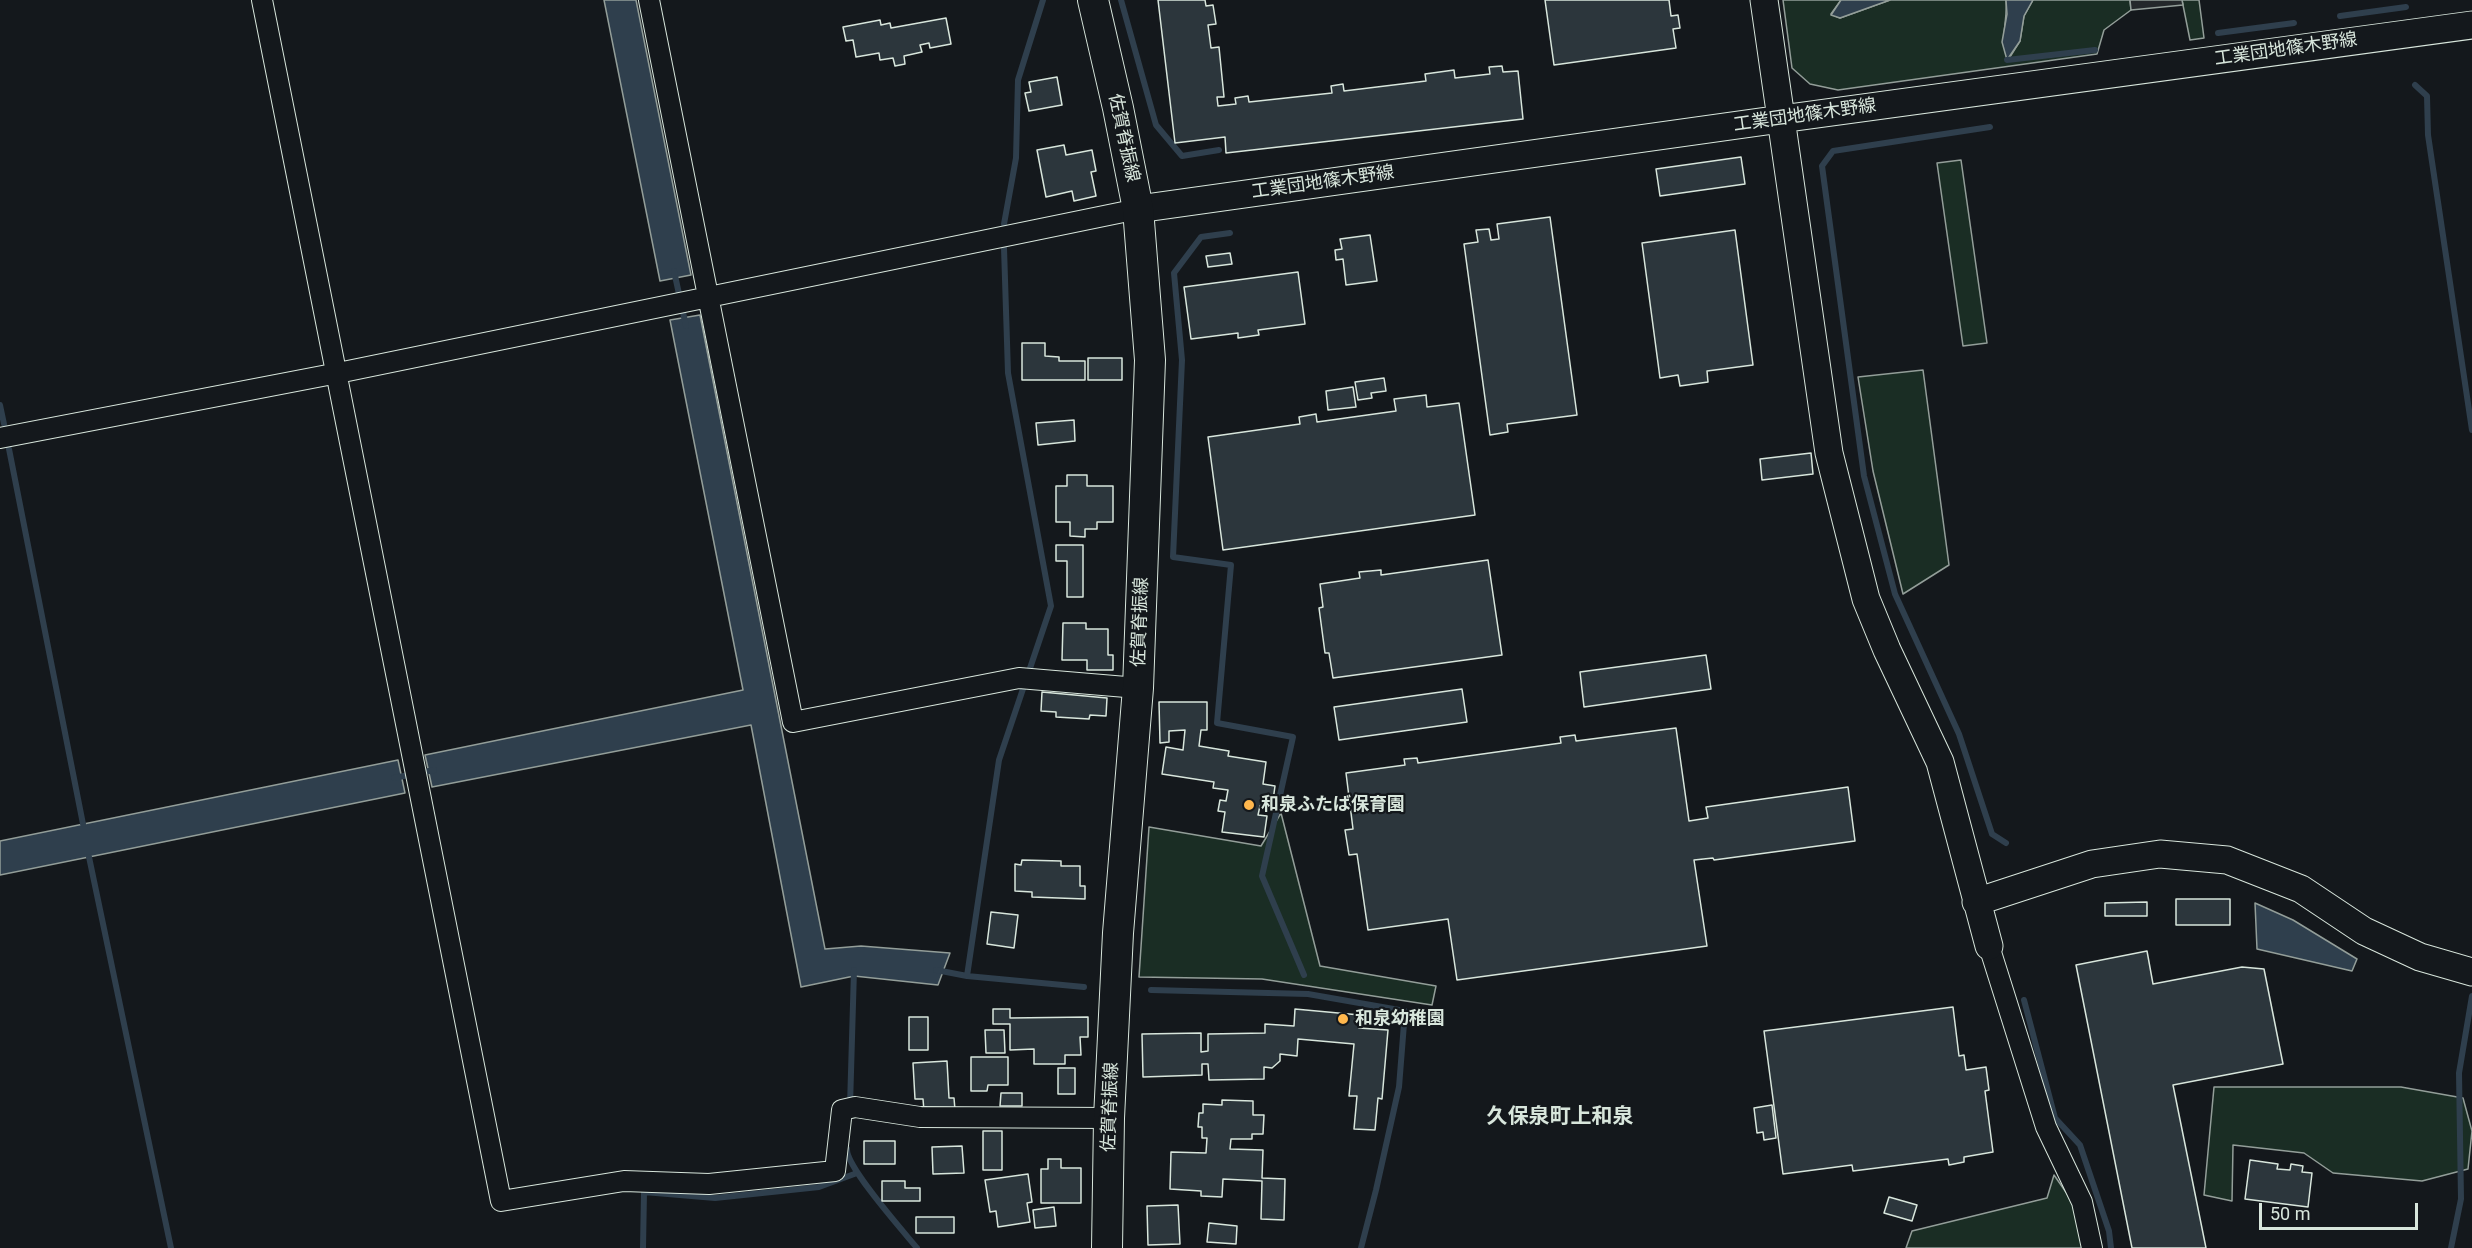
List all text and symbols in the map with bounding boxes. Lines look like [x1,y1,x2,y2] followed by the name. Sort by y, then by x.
[2213,29,2359,71] street label: 工業団地篠木野線
[1103,92,1143,184] street label: 佐賀脊振線
[1732,95,1878,137] street label: 工業団地篠木野線
[1250,162,1396,204] street label: 工業団地篠木野線
[1129,577,1153,667] street label: 佐賀脊振線
[1261,794,1405,816] place label: 和泉ふたば保育園
[1242,798,1256,812] marker: 和泉ふたば保育園
[1355,1008,1445,1030] place label: 和泉幼稚園
[1336,1012,1350,1026] marker: 和泉幼稚園
[1099,1062,1123,1152] street label: 佐賀脊振線
[1487,1105,1633,1131] district label: 久保泉町上和泉
[2262,1191,2421,1229] scale bar
[2270,1203,2310,1224] text: 50 m

